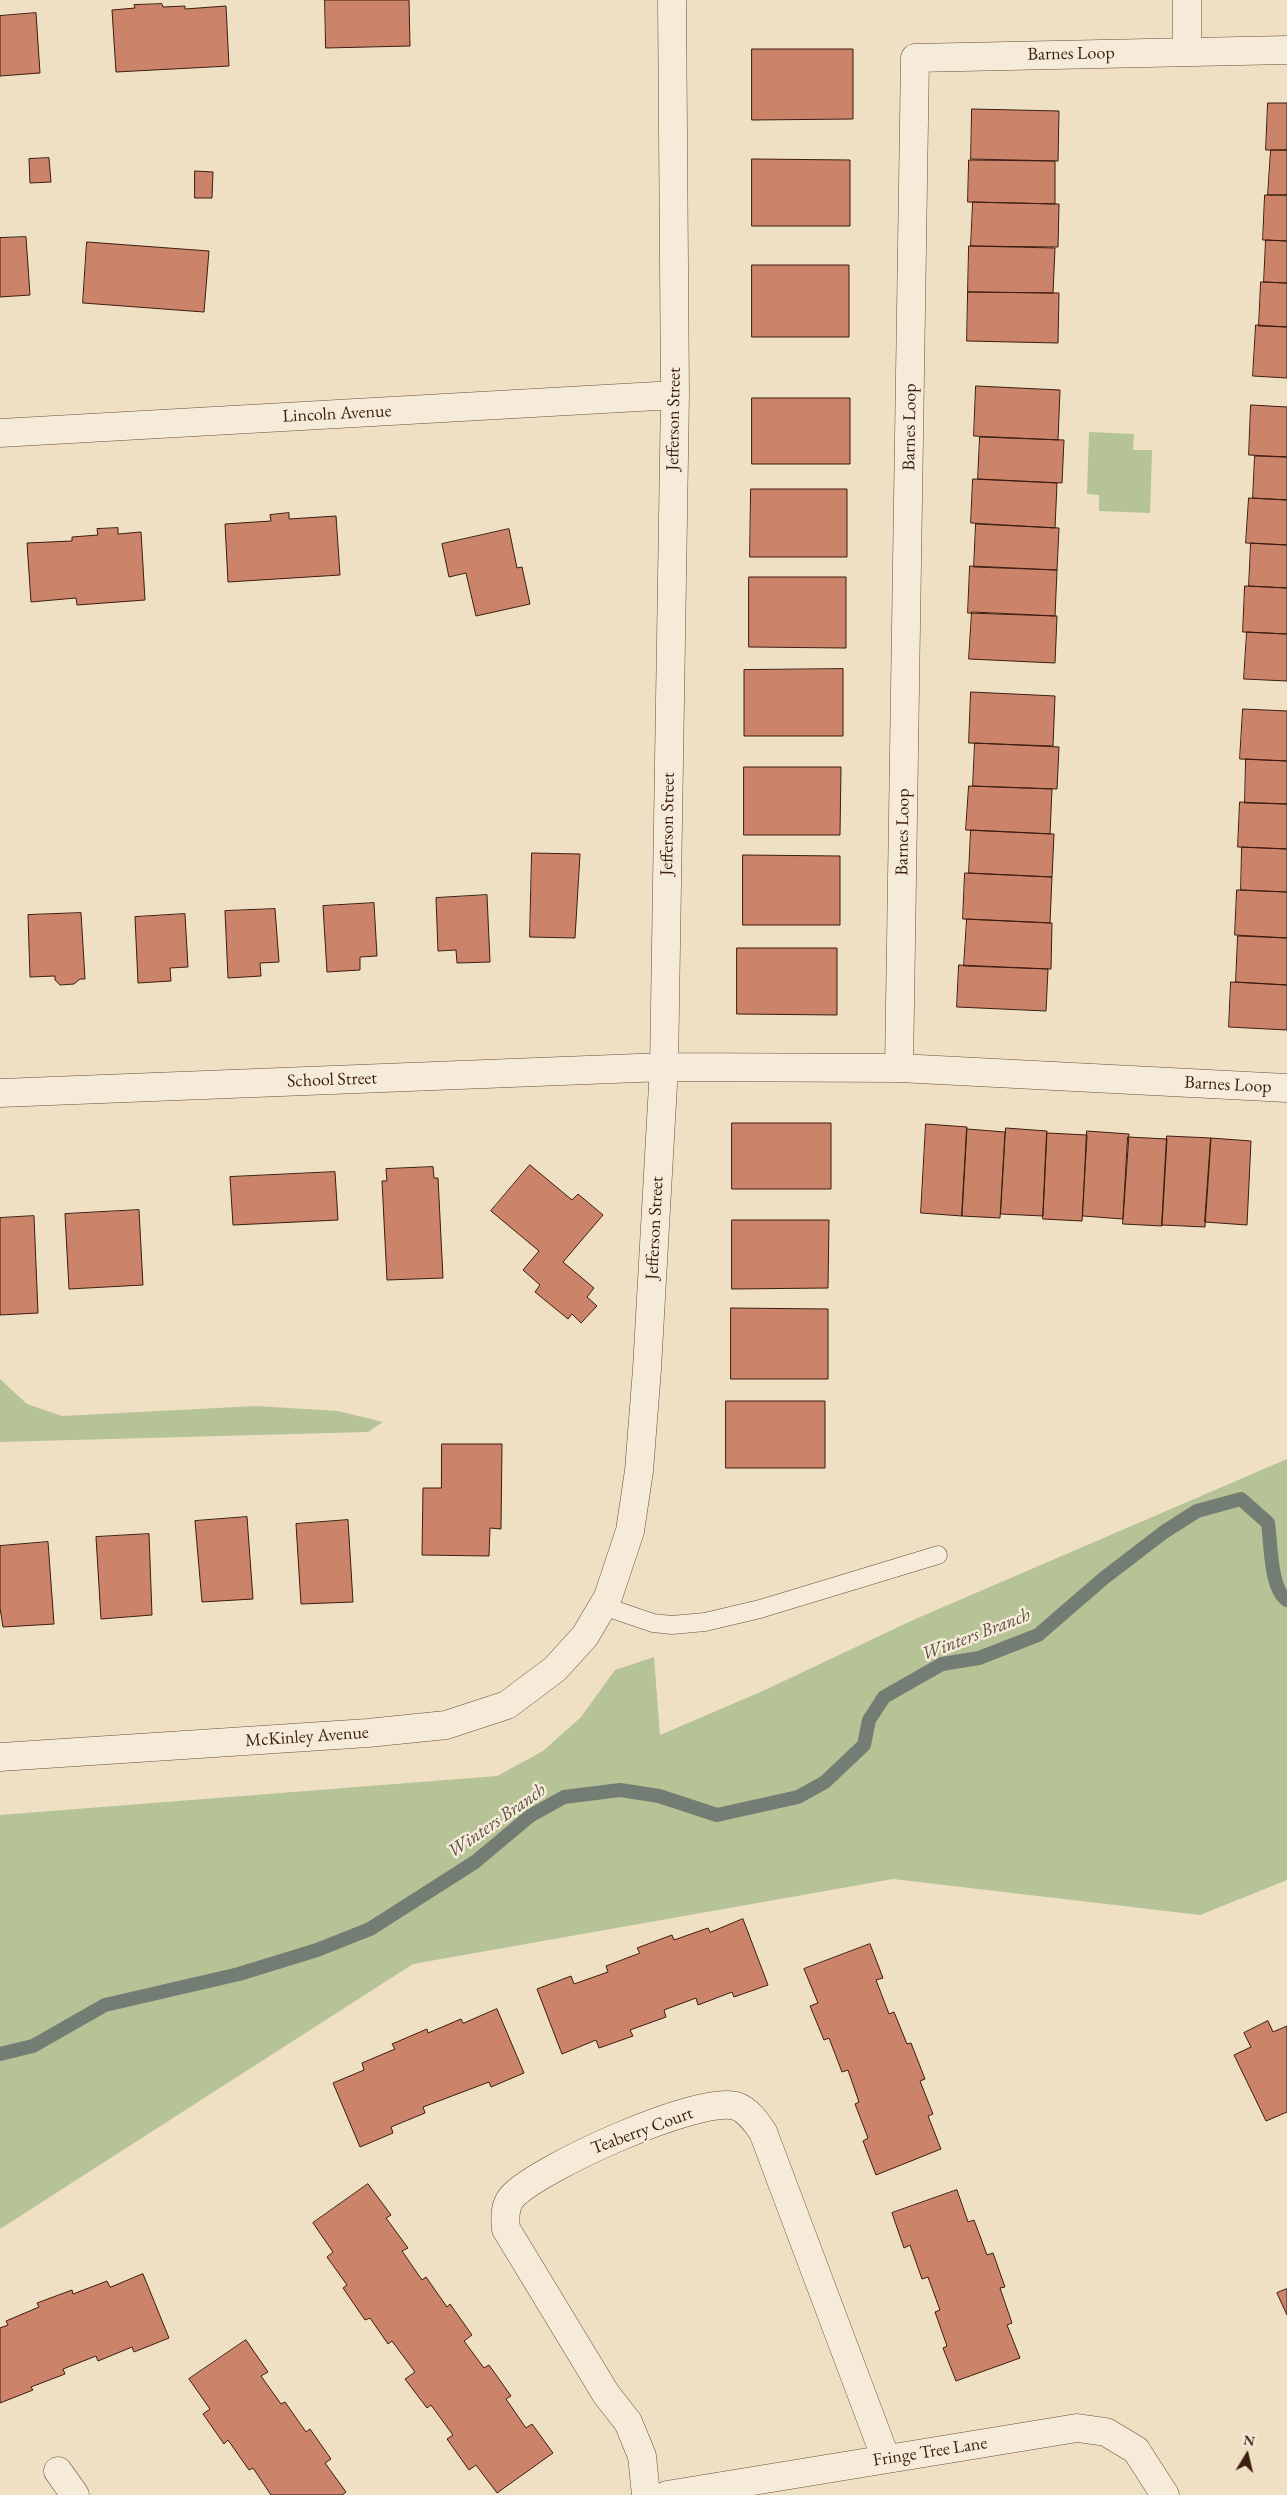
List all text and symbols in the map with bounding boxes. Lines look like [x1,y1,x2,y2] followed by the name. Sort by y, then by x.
[1027,42,1115,66] street label: Barnes Loop
[662,367,686,471] street label: Jefferson Street
[898,383,922,471] street label: Barnes Loop
[282,400,392,428] street label: Lincoln Avenue
[656,772,680,876] street label: Jefferson Street
[891,788,915,876] street label: Barnes Loop
[287,1068,377,1092] street label: School Street
[1184,1072,1272,1098] street label: Barnes Loop
[642,1176,668,1280] street label: Jefferson Street
[918,1604,1034,1666] water label: Winters Branch
[244,1722,370,1752] street label: McKinley Avenue
[444,1779,550,1863] water label: Winters Branch
[588,2103,696,2159] street label: Teaberry Court
[1222,2430,1272,2480] north arrow
[1242,2430,1256,2450] text: N
[871,2432,989,2472] street label: Fringe Tree Lane

